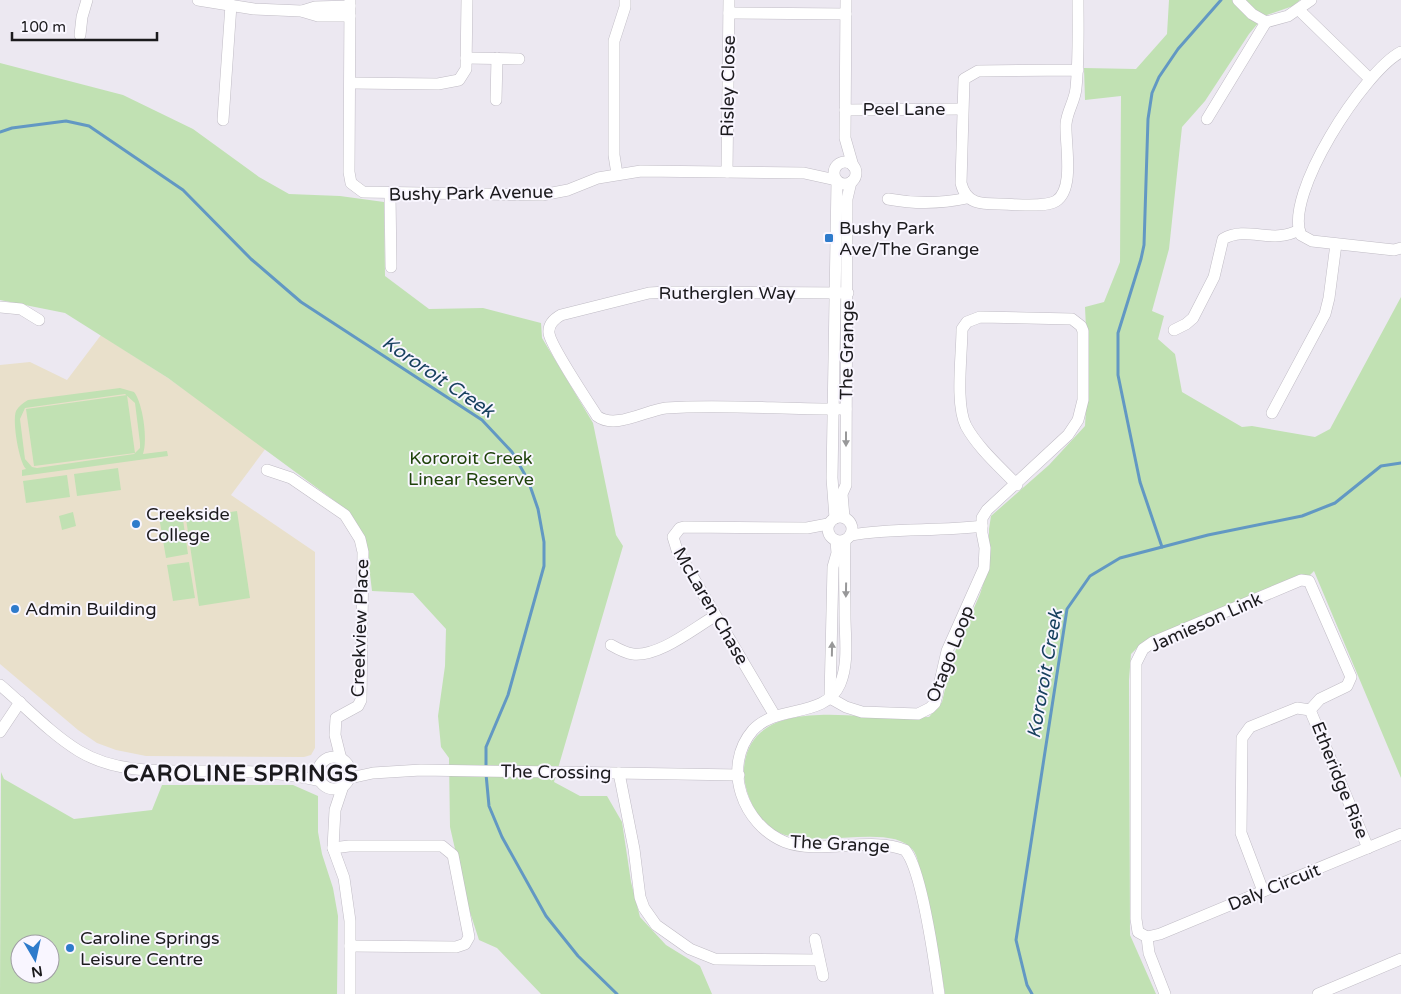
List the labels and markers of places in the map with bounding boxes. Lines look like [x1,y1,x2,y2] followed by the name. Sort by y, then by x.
[839,217,979,260] place label: Bushy Park Ave/The Grange
[823,232,835,244] marker: Bushy Park Ave/The Grange
[146,503,230,546] place label: Creekside College
[130,518,142,530] marker: Creekside College
[25,598,157,620] place label: Admin Building
[9,603,21,615] marker: Admin Building
[80,927,220,970] place label: Caroline Springs Leisure Centre
[64,942,76,954] marker: Caroline Springs Leisure Centre

